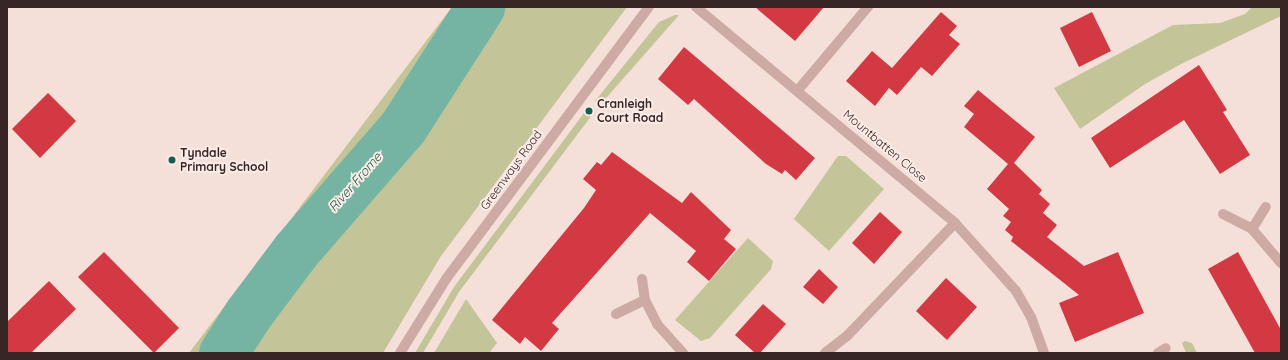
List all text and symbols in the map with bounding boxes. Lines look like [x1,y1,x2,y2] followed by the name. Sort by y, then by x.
[597,97,663,125] place label: Cranleigh Court Road
[584,106,594,116] marker: Cranleigh Court Road
[840,107,930,185] street label: Mountbatten Close
[477,127,545,213] street label: Greenways Road
[180,146,268,174] place label: Tyndale Primary School
[325,149,385,215] water label: River Frome
[167,155,177,165] marker: Tyndale Primary School

